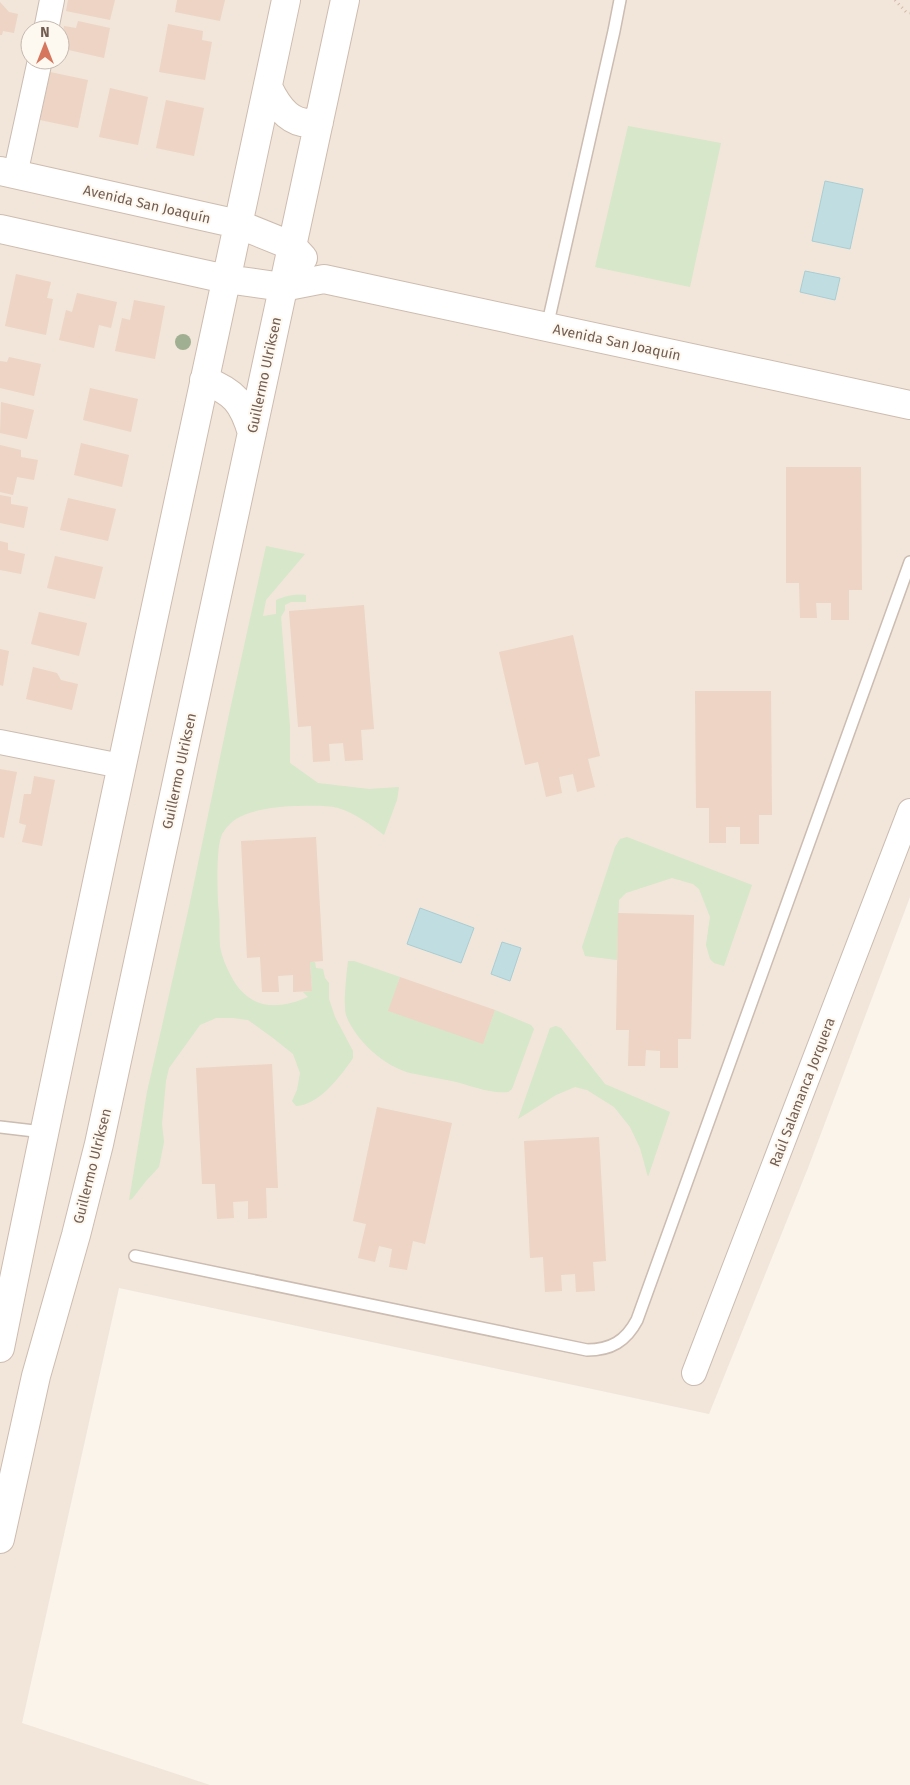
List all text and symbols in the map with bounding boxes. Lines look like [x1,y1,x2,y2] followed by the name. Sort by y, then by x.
[20,20,70,70] north arrow
[40,24,50,41] text: N
[82,182,212,227] street label: Avenida San Joaquín
[244,316,285,435] street label: Guillermo Ulriksen
[552,321,682,364] street label: Avenida San Joaquín
[159,712,200,831] street label: Guillermo Ulriksen
[766,1015,839,1169] street label: Raúl Salamanca Jorquera
[70,1107,115,1226] street label: Guillermo Ulriksen

